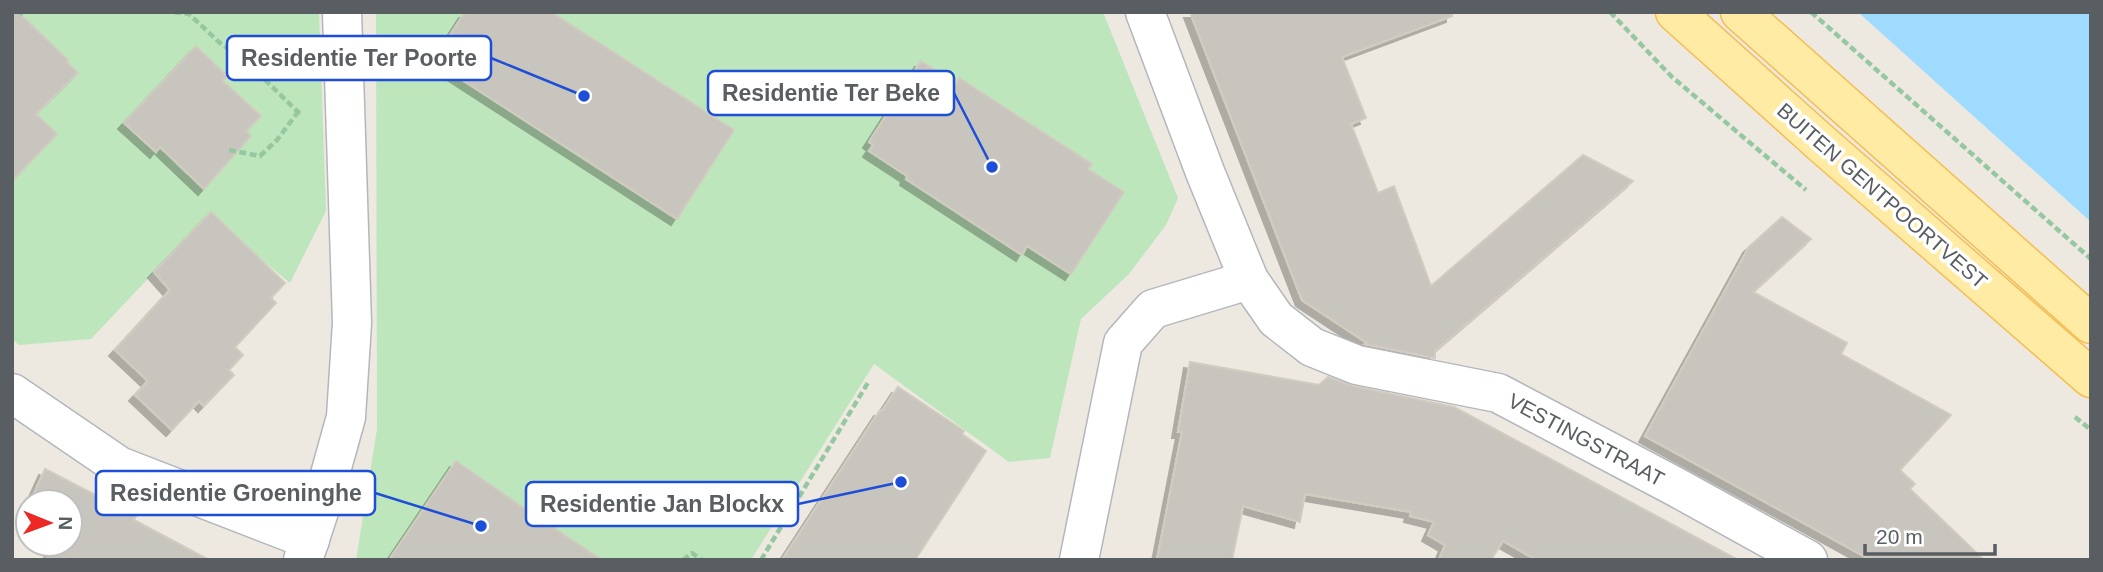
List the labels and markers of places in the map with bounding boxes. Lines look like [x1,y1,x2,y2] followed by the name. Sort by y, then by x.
[227,36,491,80] callout: Residentie Ter Poorte
[708,71,954,115] callout: Residentie Ter Beke
[96,471,375,515] callout: Residentie Groeninghe
[526,482,798,526] callout: Residentie Jan Blockx

